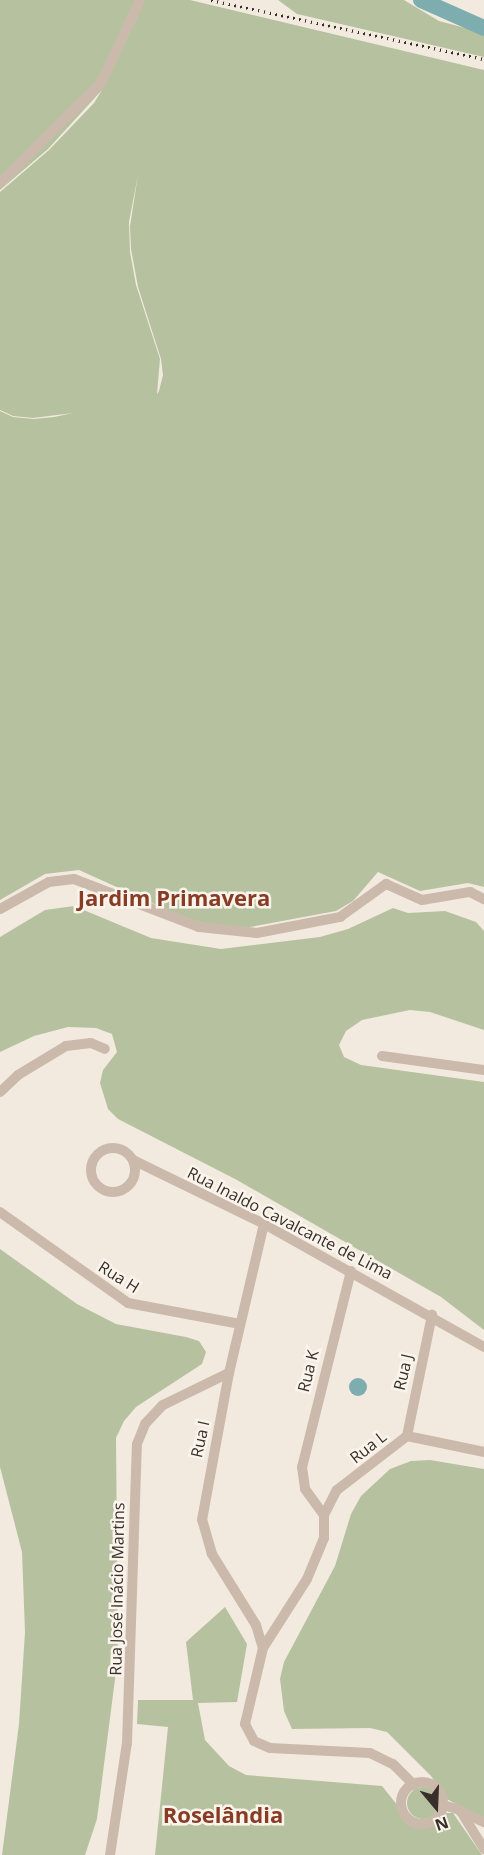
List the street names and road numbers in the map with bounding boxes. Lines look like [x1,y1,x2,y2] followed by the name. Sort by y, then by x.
[184,1163,396,1283] street label: Rua Inaldo Cavalcante de Lima
[95,1257,143,1297] street label: Rua H
[294,1348,322,1394] street label: Rua K
[389,1352,417,1392] street label: Rua J
[187,1419,213,1459] street label: Rua I
[346,1427,390,1467] street label: Rua L
[106,1502,128,1676] street label: Rua José Inácio Martins

